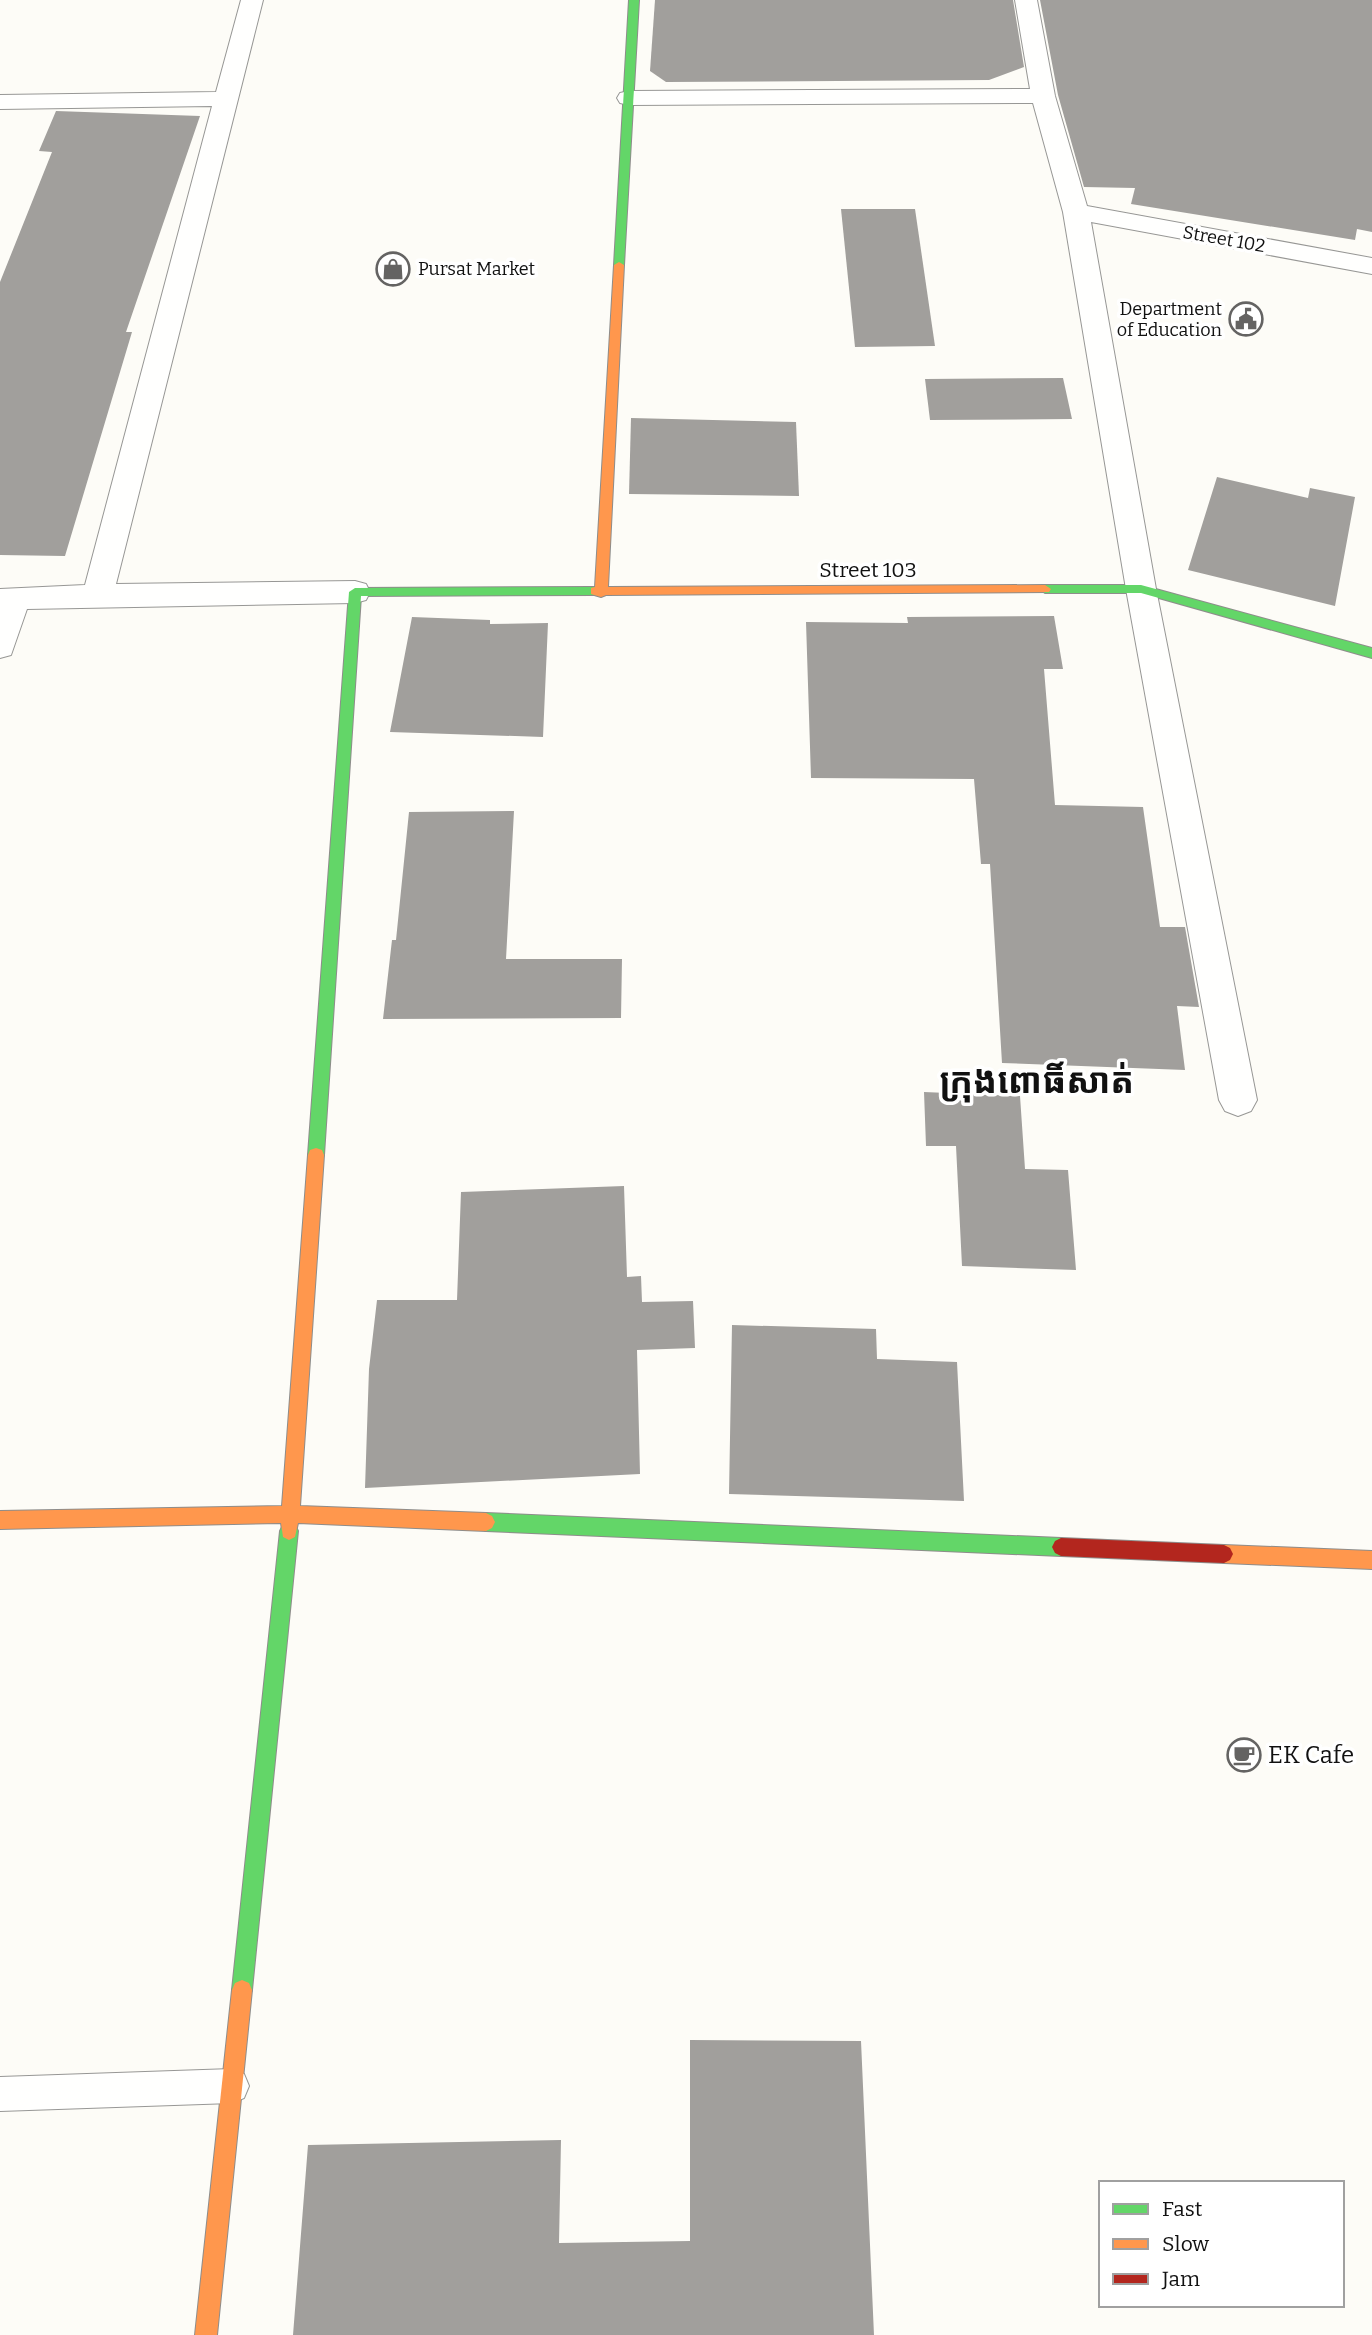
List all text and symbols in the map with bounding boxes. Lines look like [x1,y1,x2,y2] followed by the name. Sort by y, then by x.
[1181,221,1267,257] street label: Street 102
[374,250,412,288] shop icon: Pursat Market
[418,258,536,280] place label: Pursat Market
[1117,298,1223,341] place label: Department of Education
[1227,300,1265,338] public building icon: Department of Education
[819,557,917,583] street label: Street 103
[940,1060,1134,1103] district label: ក្រុងពោធិ៍សាត់
[1225,1736,1263,1774] cafe icon: EK Cafe
[1268,1741,1354,1769] place label: EK Cafe
[1099,2181,1344,2307] legend
[1162,2196,1203,2222] text: Fast
[1162,2231,1209,2257] text: Slow
[1161,2266,1200,2292] text: Jam

